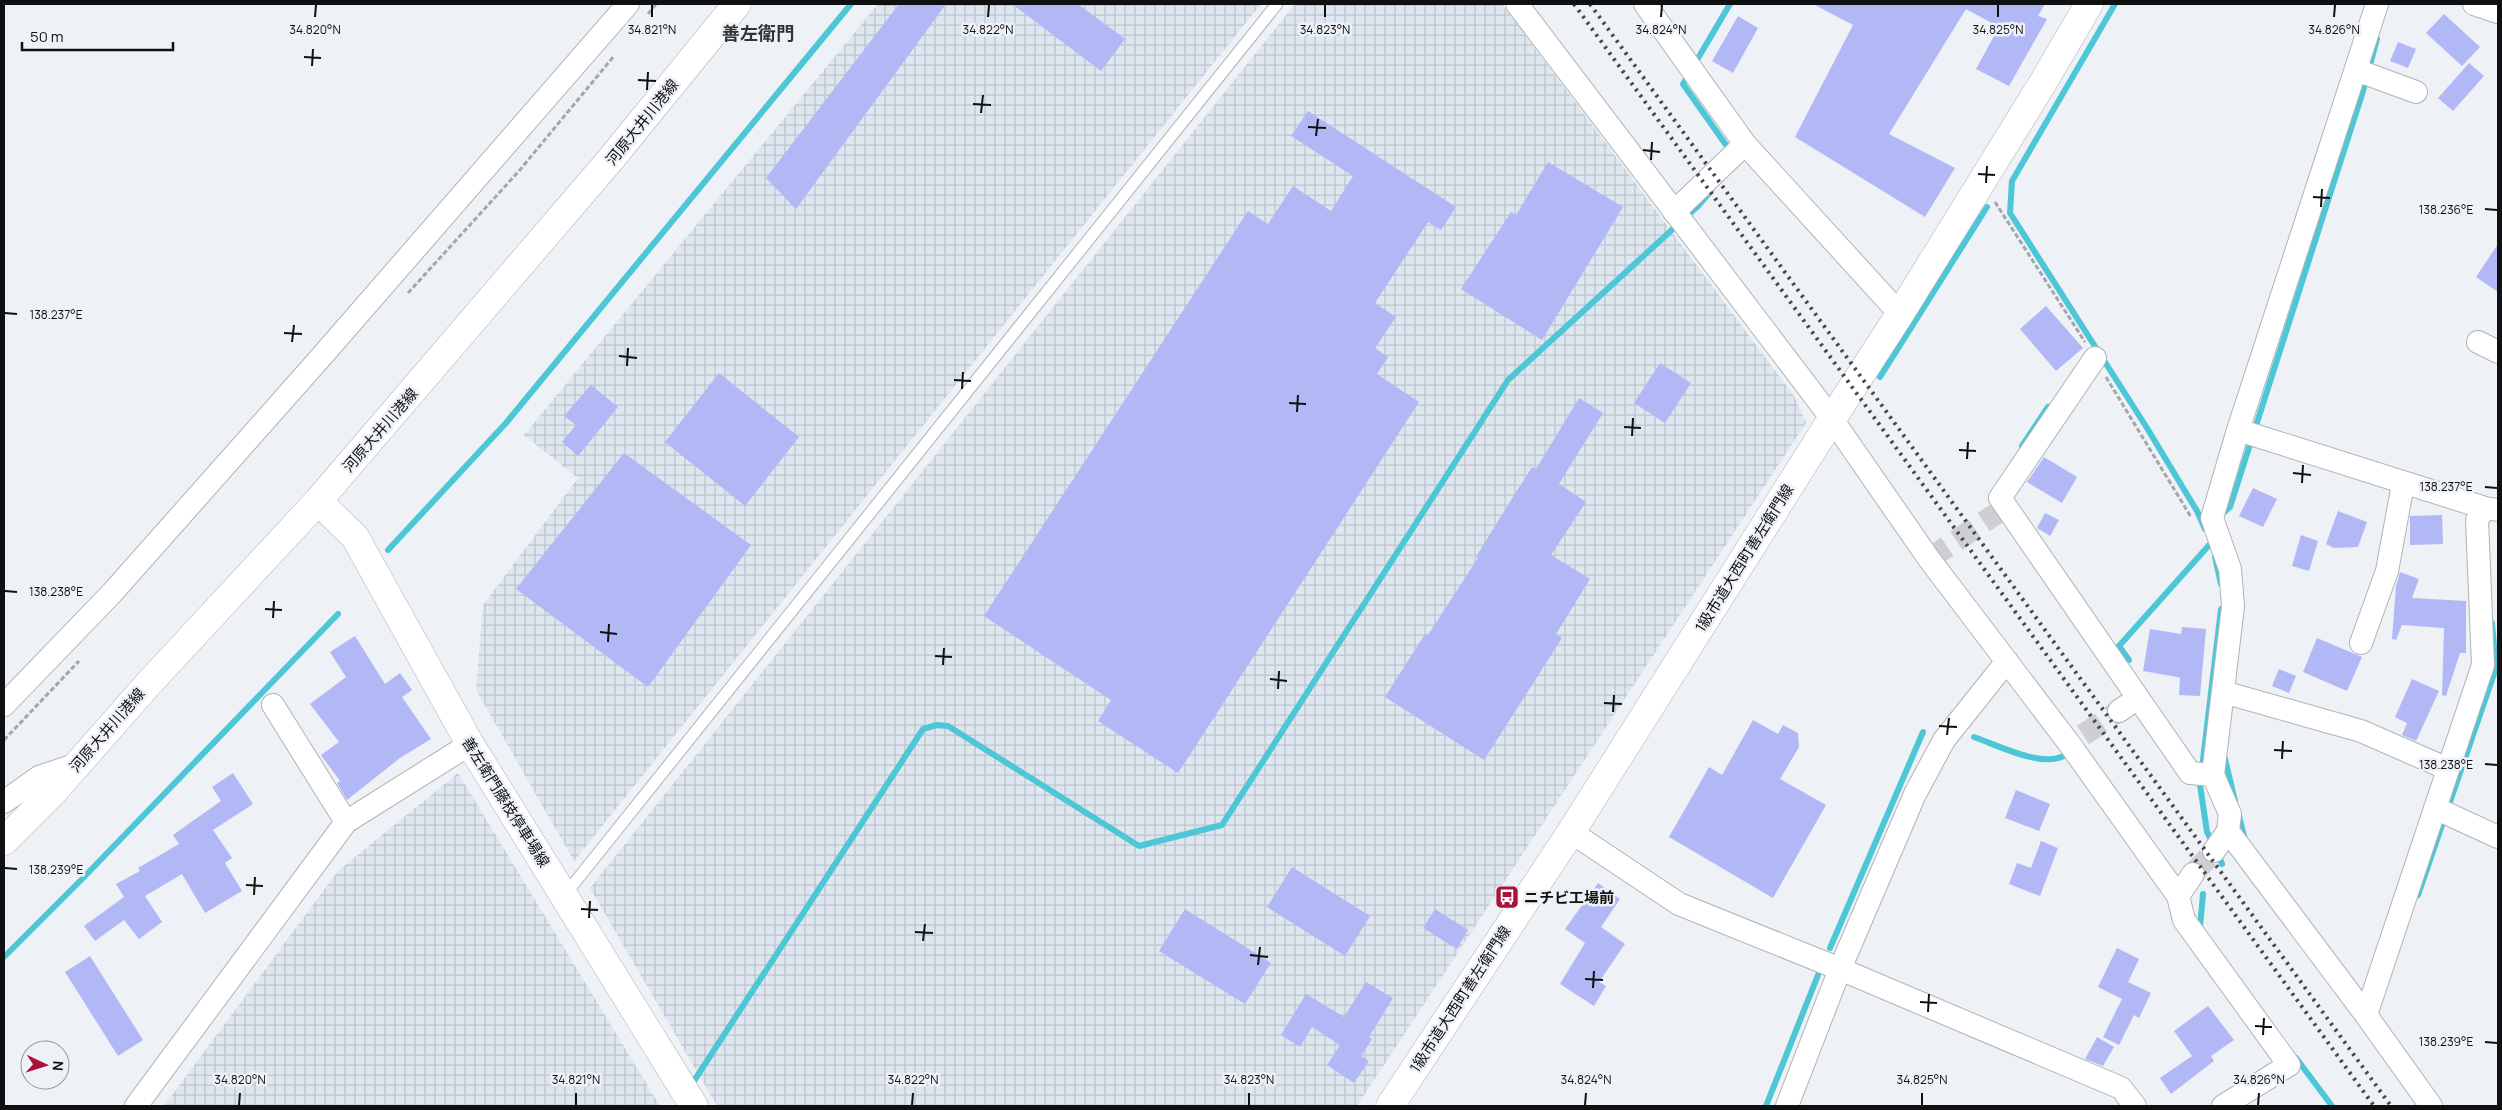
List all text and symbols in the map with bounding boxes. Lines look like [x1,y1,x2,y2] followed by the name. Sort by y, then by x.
[22,20,174,52] scale bar
[289,21,341,38] text: 34.820°N
[628,21,676,38] text: 34.821°N
[722,21,794,45] district label: 善左衛門
[963,21,1013,38] text: 34.822°N
[1300,21,1350,38] text: 34.823°N
[1636,21,1686,38] text: 34.824°N
[1973,21,2023,38] text: 34.825°N
[2308,21,2360,38] text: 34.826°N
[30,26,64,47] text: 50 m
[601,75,683,169] street label: 河原大井川港線
[2419,201,2473,218] text: 138.236°E
[29,306,83,323] text: 138.237°E
[338,383,422,477] street label: 河原大井川港線
[2419,478,2473,495] text: 138.237°E
[1690,480,1798,636] street label: 1級市道大西町善左衛門線
[29,583,83,600] text: 138.238°E
[65,683,149,777] street label: 河原大井川港線
[457,733,555,871] street label: 善左衛門藤枝停車場線
[2419,756,2473,773] text: 138.238°E
[29,861,83,878] text: 138.239°E
[1494,884,1520,910] bus stop icon: ニチビ工場前
[1524,887,1614,908] place label: ニチビ工場前
[1405,922,1515,1076] street label: 1級市道大西町善左衛門線
[2419,1033,2473,1050] text: 138.239°E
[20,1040,70,1090] north arrow
[49,1060,68,1072] text: N
[214,1071,266,1088] text: 34.820°N
[552,1071,600,1088] text: 34.821°N
[888,1071,938,1088] text: 34.822°N
[1224,1071,1274,1088] text: 34.823°N
[1561,1071,1611,1088] text: 34.824°N
[1897,1071,1947,1088] text: 34.825°N
[2233,1071,2285,1088] text: 34.826°N

